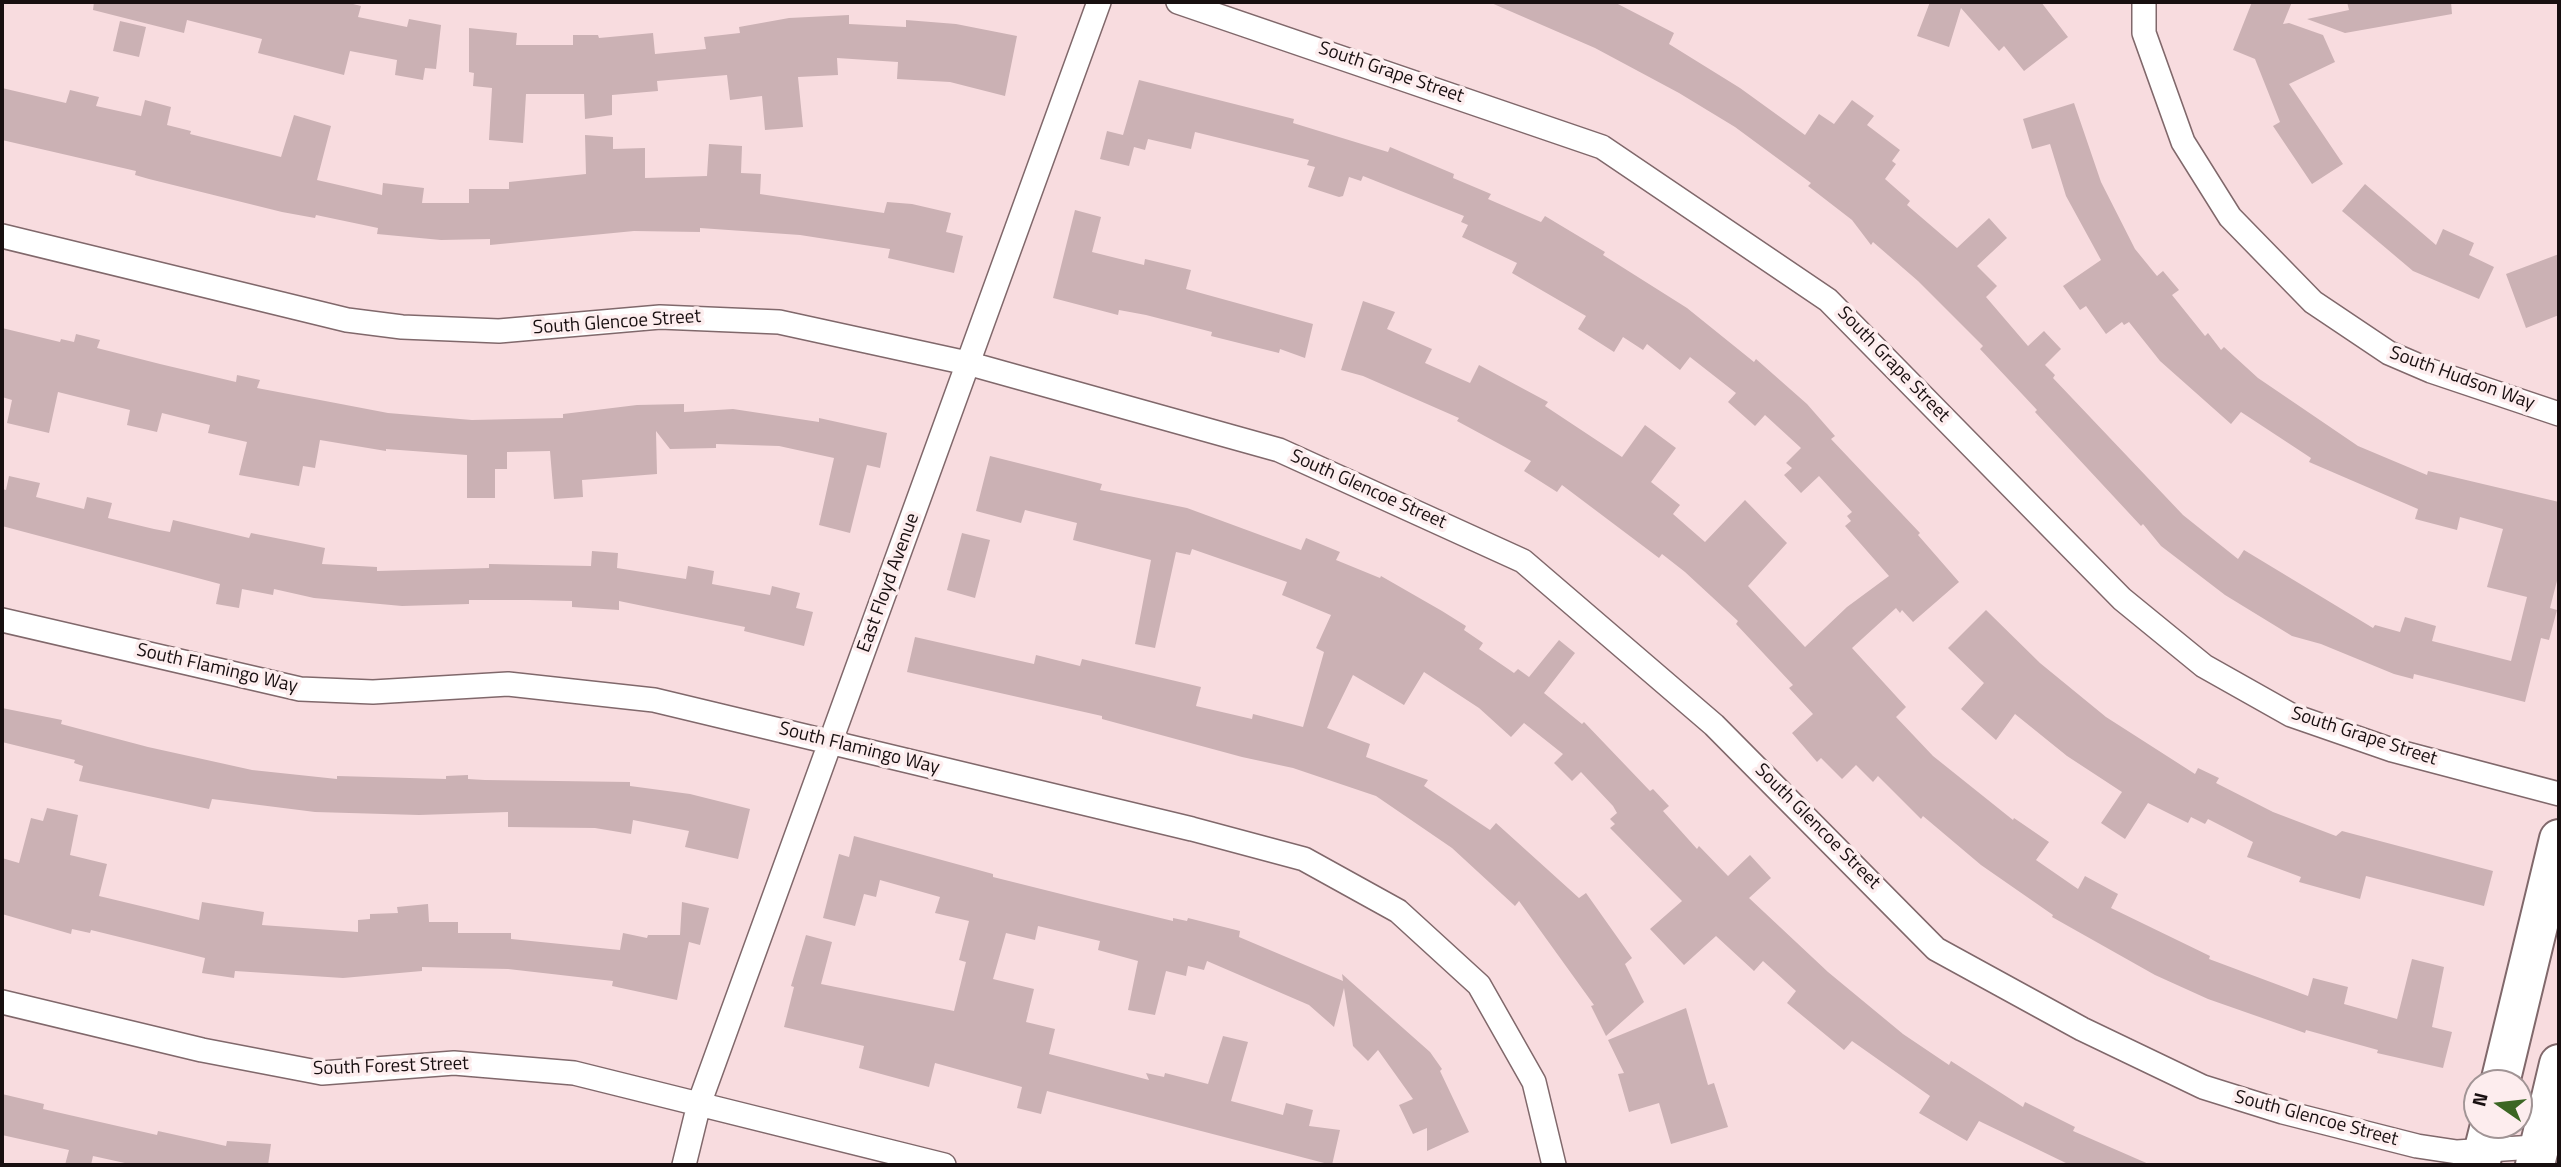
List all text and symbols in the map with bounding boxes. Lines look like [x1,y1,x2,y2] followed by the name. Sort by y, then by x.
[1315,37,1467,109] street label: South Grape Street
[1832,302,1954,428] street label: South Grape Street
[532,306,702,340] street label: South Glencoe Street
[2386,342,2538,416] street label: South Hudson Way
[1286,445,1450,535] street label: South Glencoe Street
[853,510,925,656] street label: East Floyd Avenue
[134,639,300,699] street label: South Flamingo Way
[2288,703,2440,771] street label: South Grape Street
[776,718,942,780] street label: South Flamingo Way
[1749,759,1885,895] street label: South Glencoe Street
[313,1053,469,1081] street label: South Forest Street
[2463,1069,2533,1139] north arrow
[2232,1086,2400,1152] street label: South Glencoe Street
[2463,1089,2495,1109] text: N

